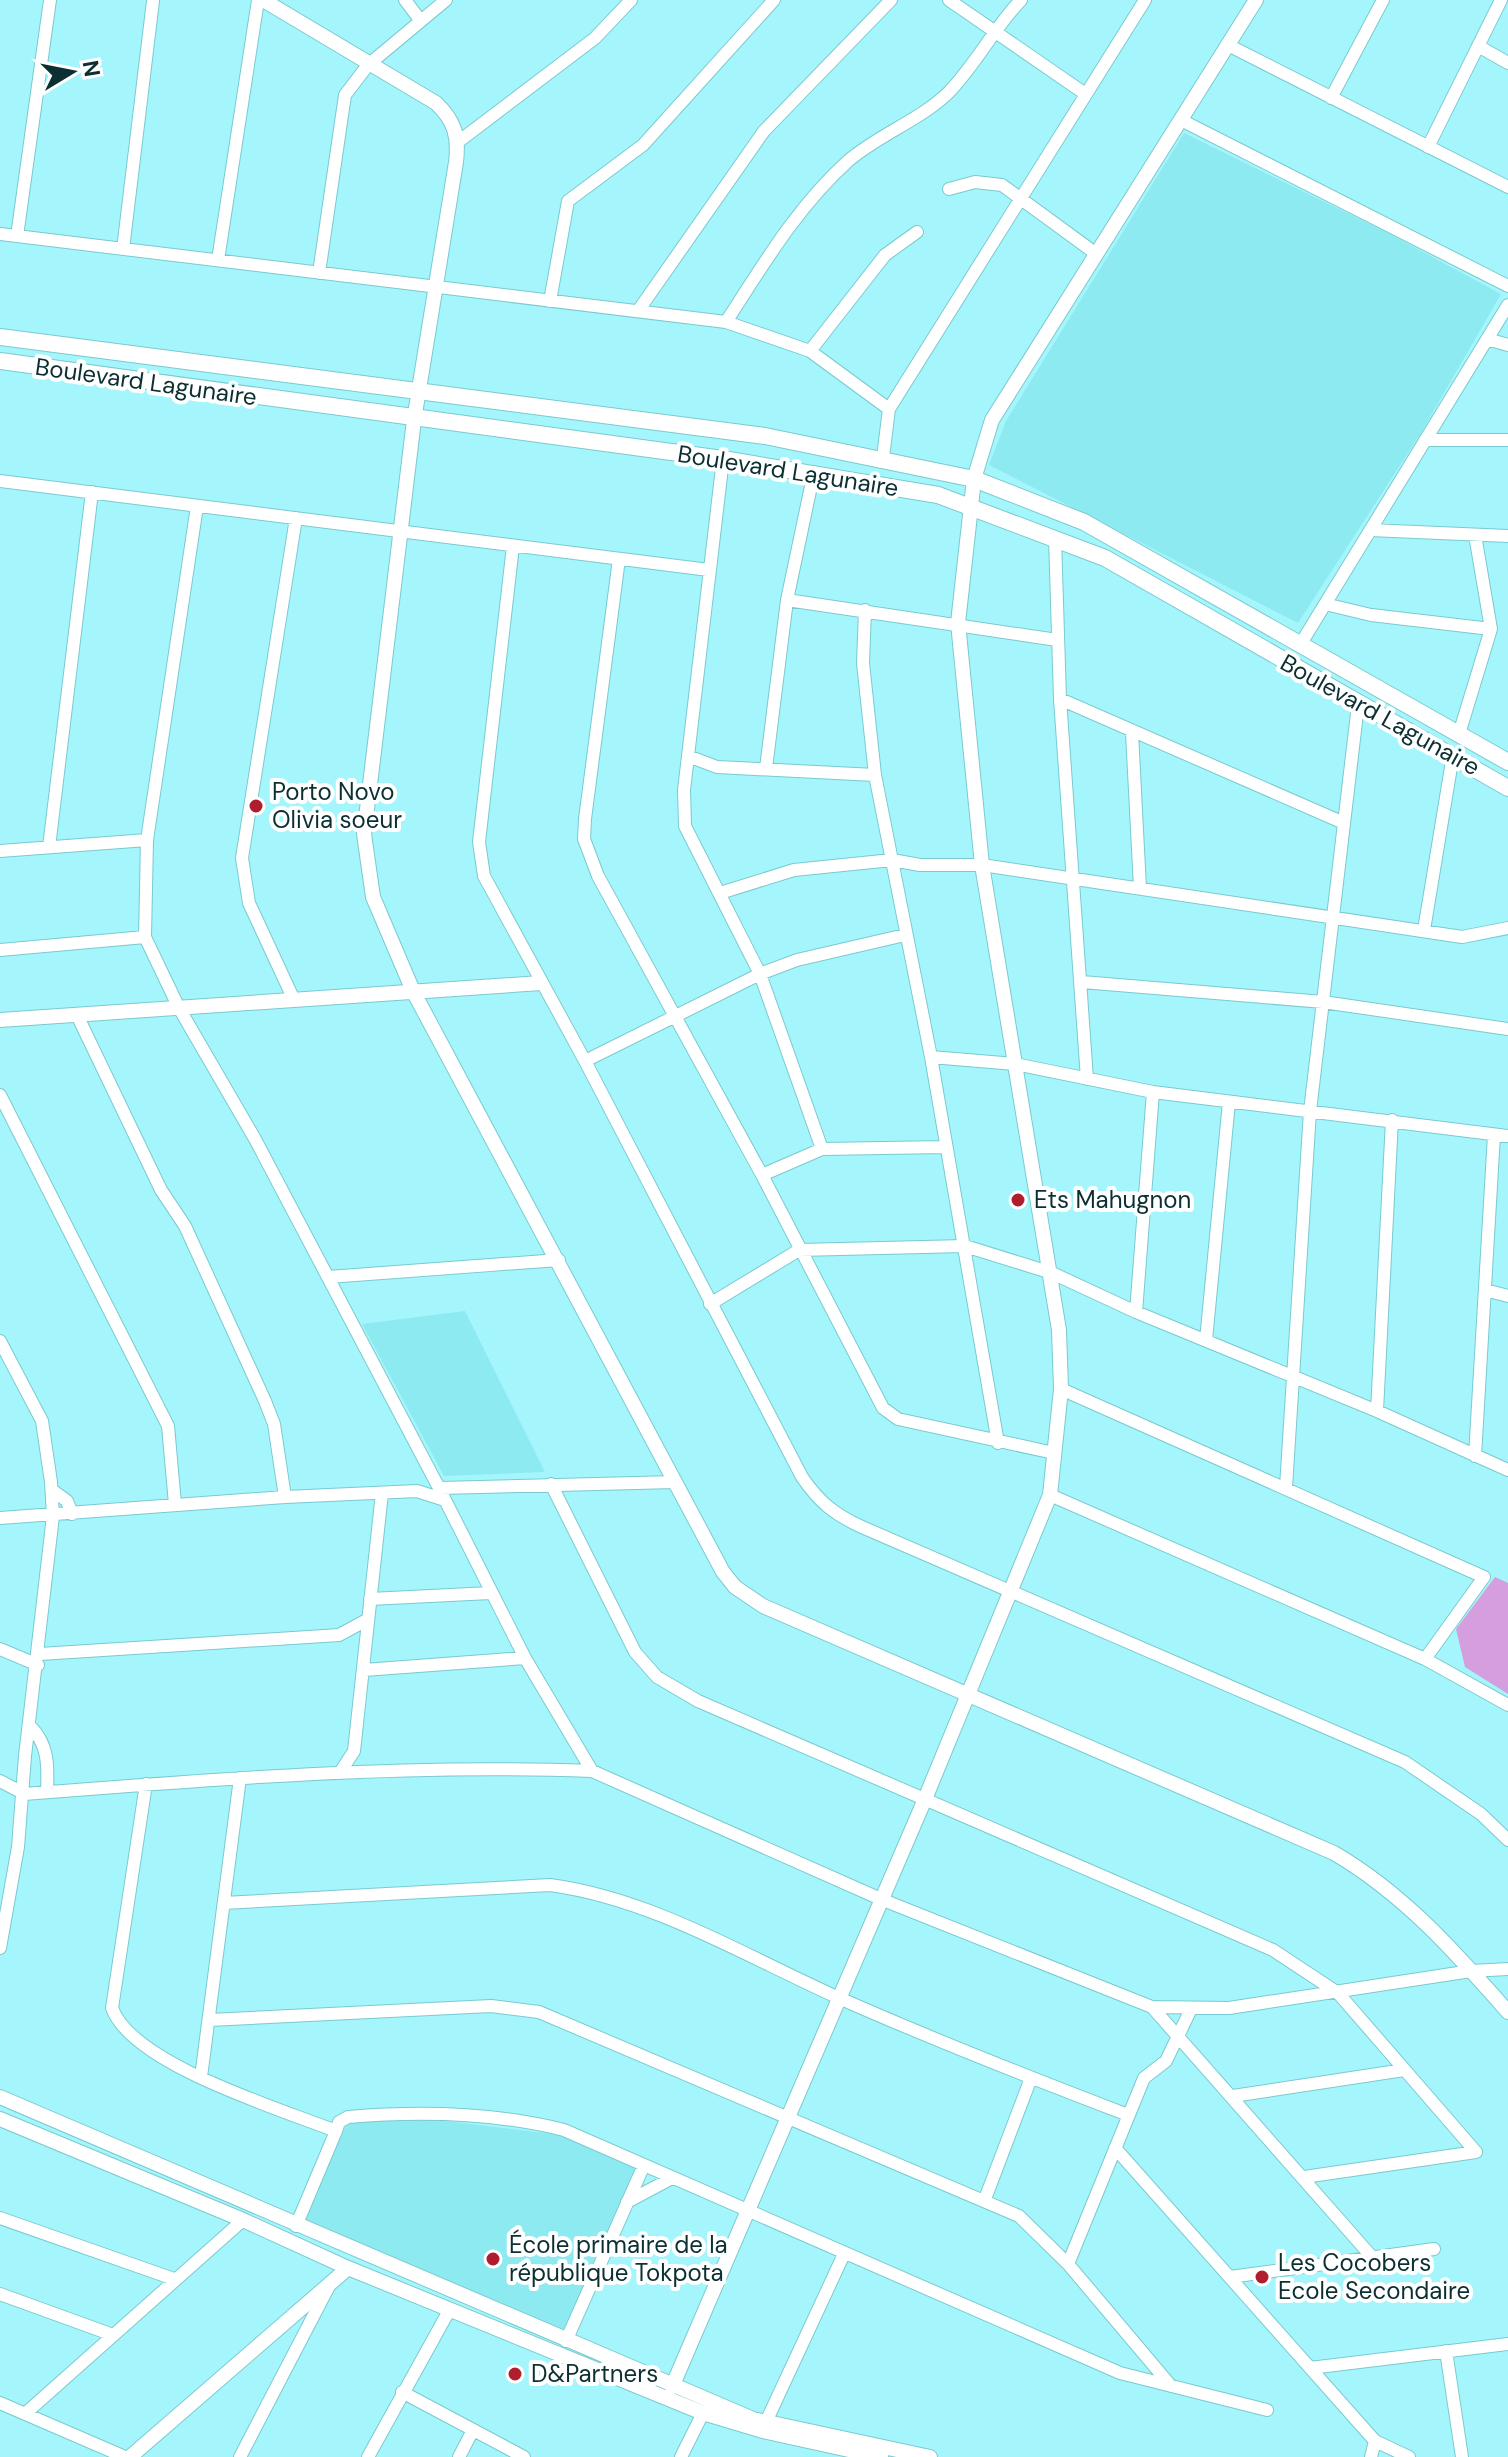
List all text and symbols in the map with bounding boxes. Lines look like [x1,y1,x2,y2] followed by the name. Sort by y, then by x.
[32,32,112,112] north arrow
[76,58,107,79] text: N
[33,351,259,412] street label: Boulevard Lagunaire
[675,438,901,503] street label: Boulevard Lagunaire
[1275,647,1485,782] street label: Boulevard Lagunaire
[272,776,402,835] place label: Porto Novo Olivia soeur
[247,797,265,815] marker: Porto Novo Olivia soeur
[1034,1184,1191,1215] place label: Ets Mahugnon
[1009,1191,1027,1209] marker: Ets Mahugnon
[509,2229,728,2288] place label: École primaire de la république Tokpota
[1278,2247,1470,2306] place label: Les Cocobers Ecole Secondaire
[484,2250,502,2268] marker: École primaire de la république Tokpota
[1253,2268,1271,2286] marker: Les Cocobers Ecole Secondaire
[531,2358,658,2389] place label: D&Partners
[506,2365,524,2383] marker: D&Partners

